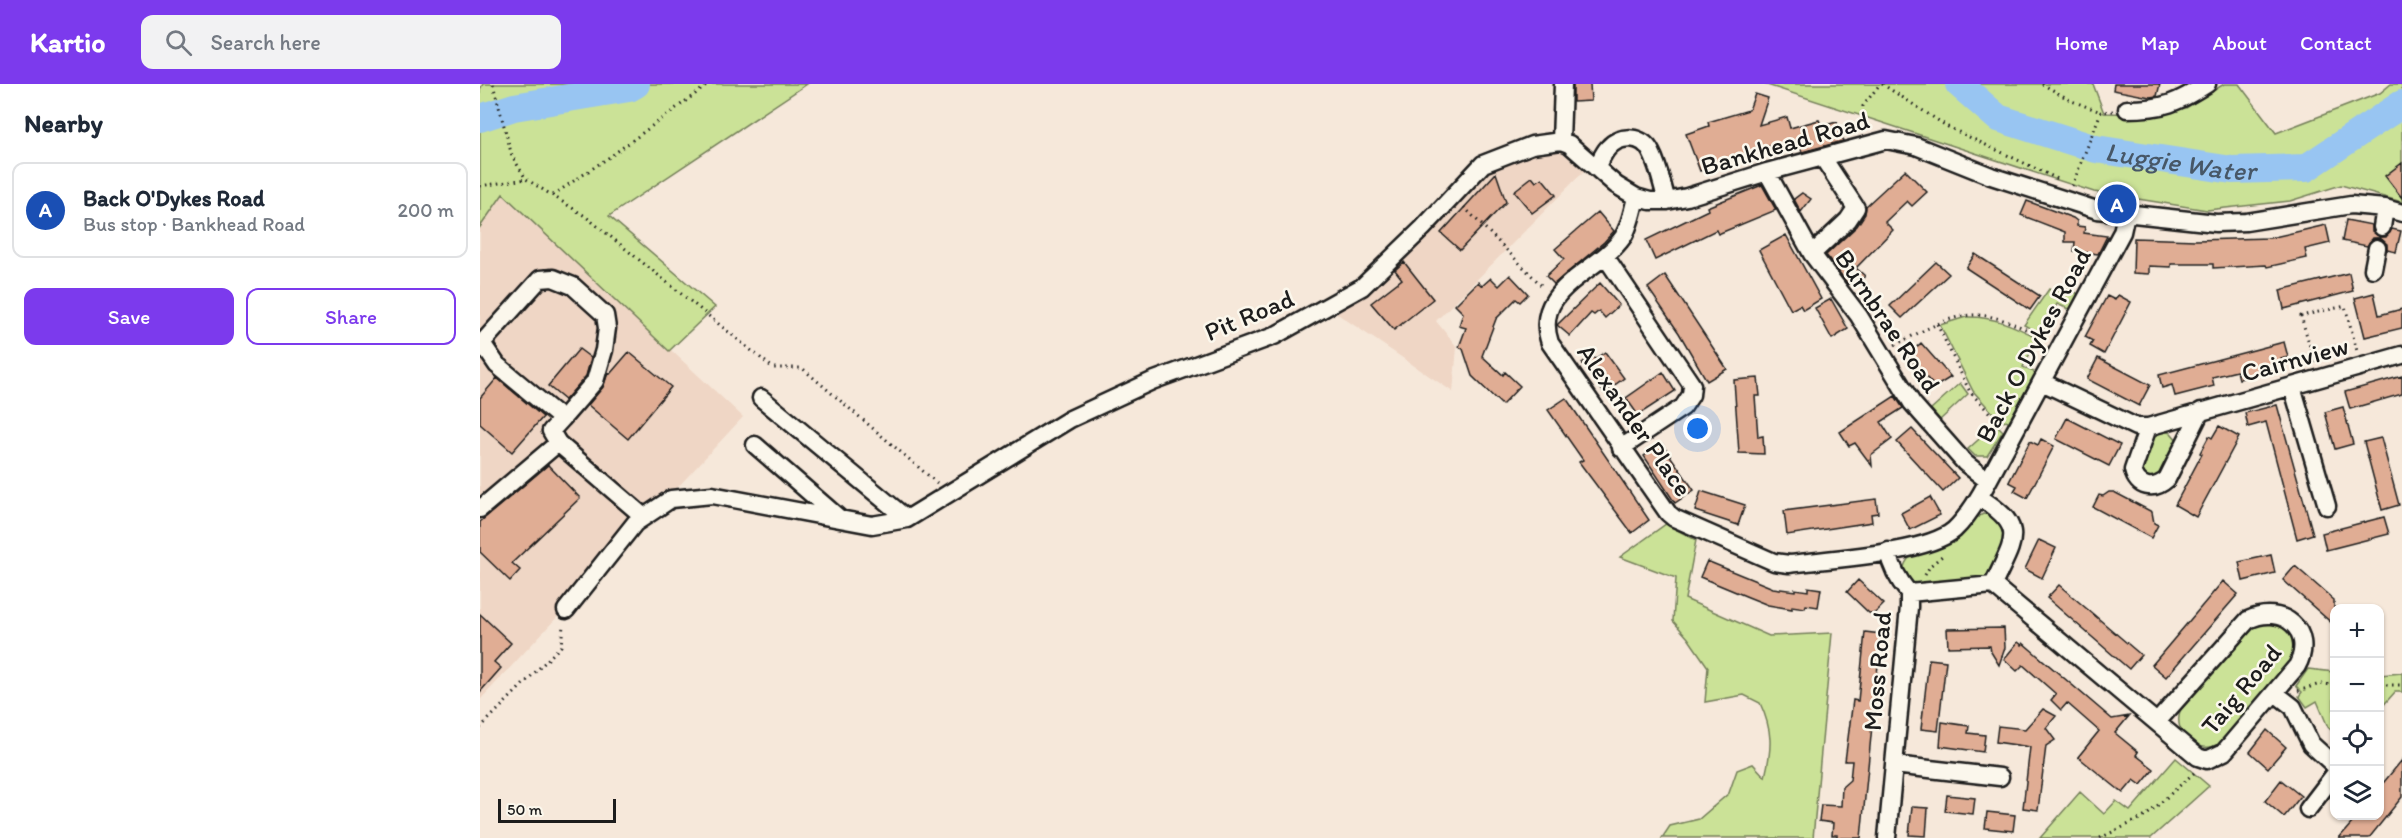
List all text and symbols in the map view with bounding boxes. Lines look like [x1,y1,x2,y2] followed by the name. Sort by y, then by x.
[141,15,561,69] search box
[30,25,105,59] text: Kartio
[162,26,195,59] icon: search
[210,29,321,56] text: Search here
[2055,30,2108,55] text: Home
[2141,30,2180,55] text: Map
[2213,30,2267,55] text: About
[2300,30,2372,55] text: Contact
[1697,104,1873,182] street label: Bankhead Road
[24,107,103,139] text: Nearby
[2103,134,2259,187] water label: Luggie Water
[2098,182,2136,226] pin: A
[83,185,265,212] text: Back O'Dykes Road
[39,198,52,222] text: A
[398,198,454,222] text: 200 m
[83,212,305,236] text: Bus stop · Bankhead Road
[1968,242,2098,448] street label: Back O Dykes Road
[1828,243,1948,399] street label: Burnbrae Road
[1200,282,1299,348] street label: Pit Road
[24,288,234,345] button: Save
[246,288,456,345] button: Share
[2238,329,2352,389] street label: Cairnview
[1571,337,1699,503] street label: Alexander Place
[1683,414,1712,443] your location
[2330,604,2384,820] map controls
[2330,604,2384,658] button: +
[1856,610,1898,732] street label: Moss Road
[2194,637,2288,741] street label: Taig Road
[2330,658,2384,712] button: −
[2330,712,2384,766] button: locate
[2330,766,2384,820] button: layers
[498,796,616,824] scale bar
[507,800,542,819] text: 50 m

